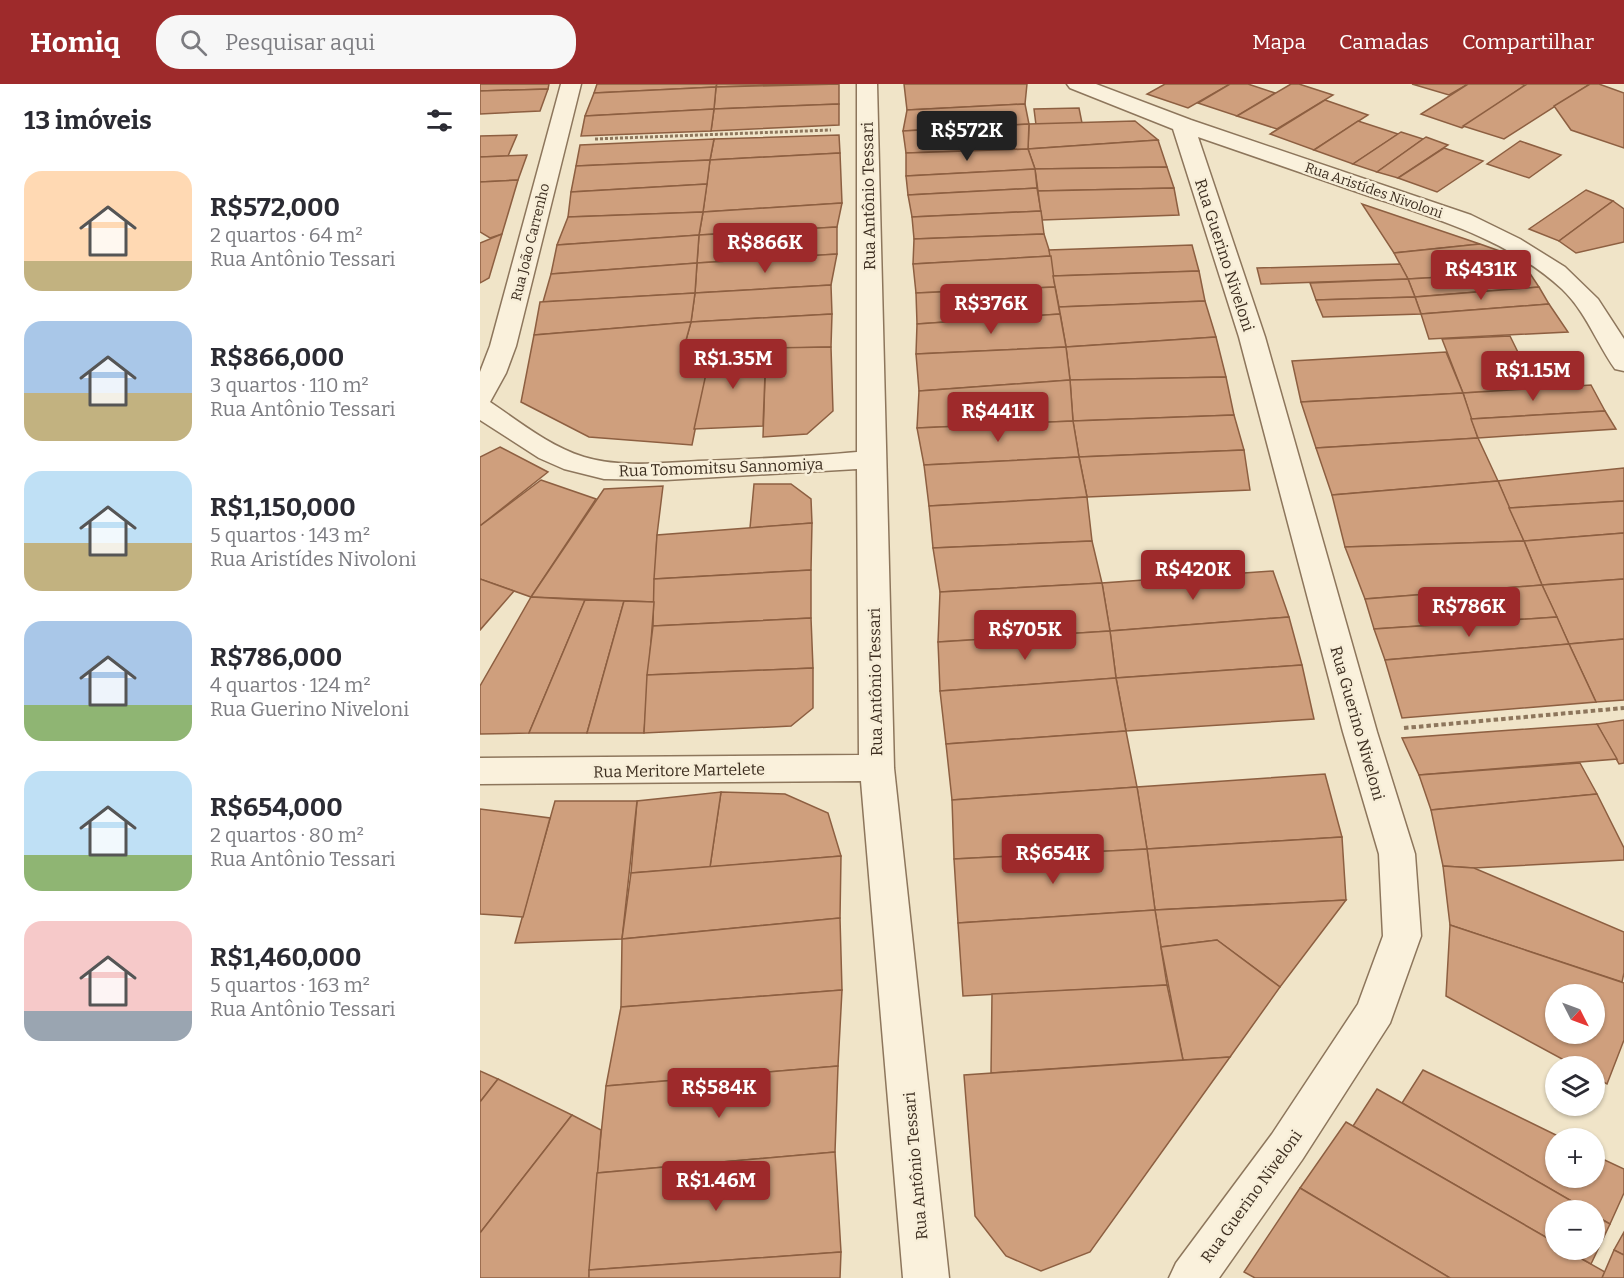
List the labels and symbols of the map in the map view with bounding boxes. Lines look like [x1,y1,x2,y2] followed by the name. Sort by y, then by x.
[918,111,1016,162] pin: R$572K
[858,121,879,270] street label: Rua Antônio Tessari
[1303,159,1445,222] street label: Rua Aristídes Nivoloni
[1191,176,1258,334] street label: Rua Guerino Niveloni
[508,182,553,303] street label: Rua João Carrenho
[716,223,814,274] pin: R$866K
[1432,250,1530,301] pin: R$431K
[942,284,1040,335] pin: R$376K
[678,339,788,390] pin: R$1.35M
[1478,351,1588,402] pin: R$1.15M
[949,392,1047,443] pin: R$441K
[618,454,824,481] street label: Rua Tomomitsu Sannomiya
[1144,550,1242,601] pin: R$420K
[1420,587,1518,638] pin: R$786K
[865,607,886,756] street label: Rua Antônio Tessari
[976,610,1074,661] pin: R$705K
[1326,644,1389,803] street label: Rua Guerino Niveloni
[593,760,765,781] street label: Rua Meritore Martelete
[1004,834,1102,885] pin: R$654K
[1545,984,1605,1044] north arrow
[670,1068,768,1119] pin: R$584K
[900,1091,931,1241] street label: Rua Antônio Tessari
[1197,1126,1306,1266] street label: Rua Guerino Niveloni
[661,1161,771,1212] pin: R$1.46M

